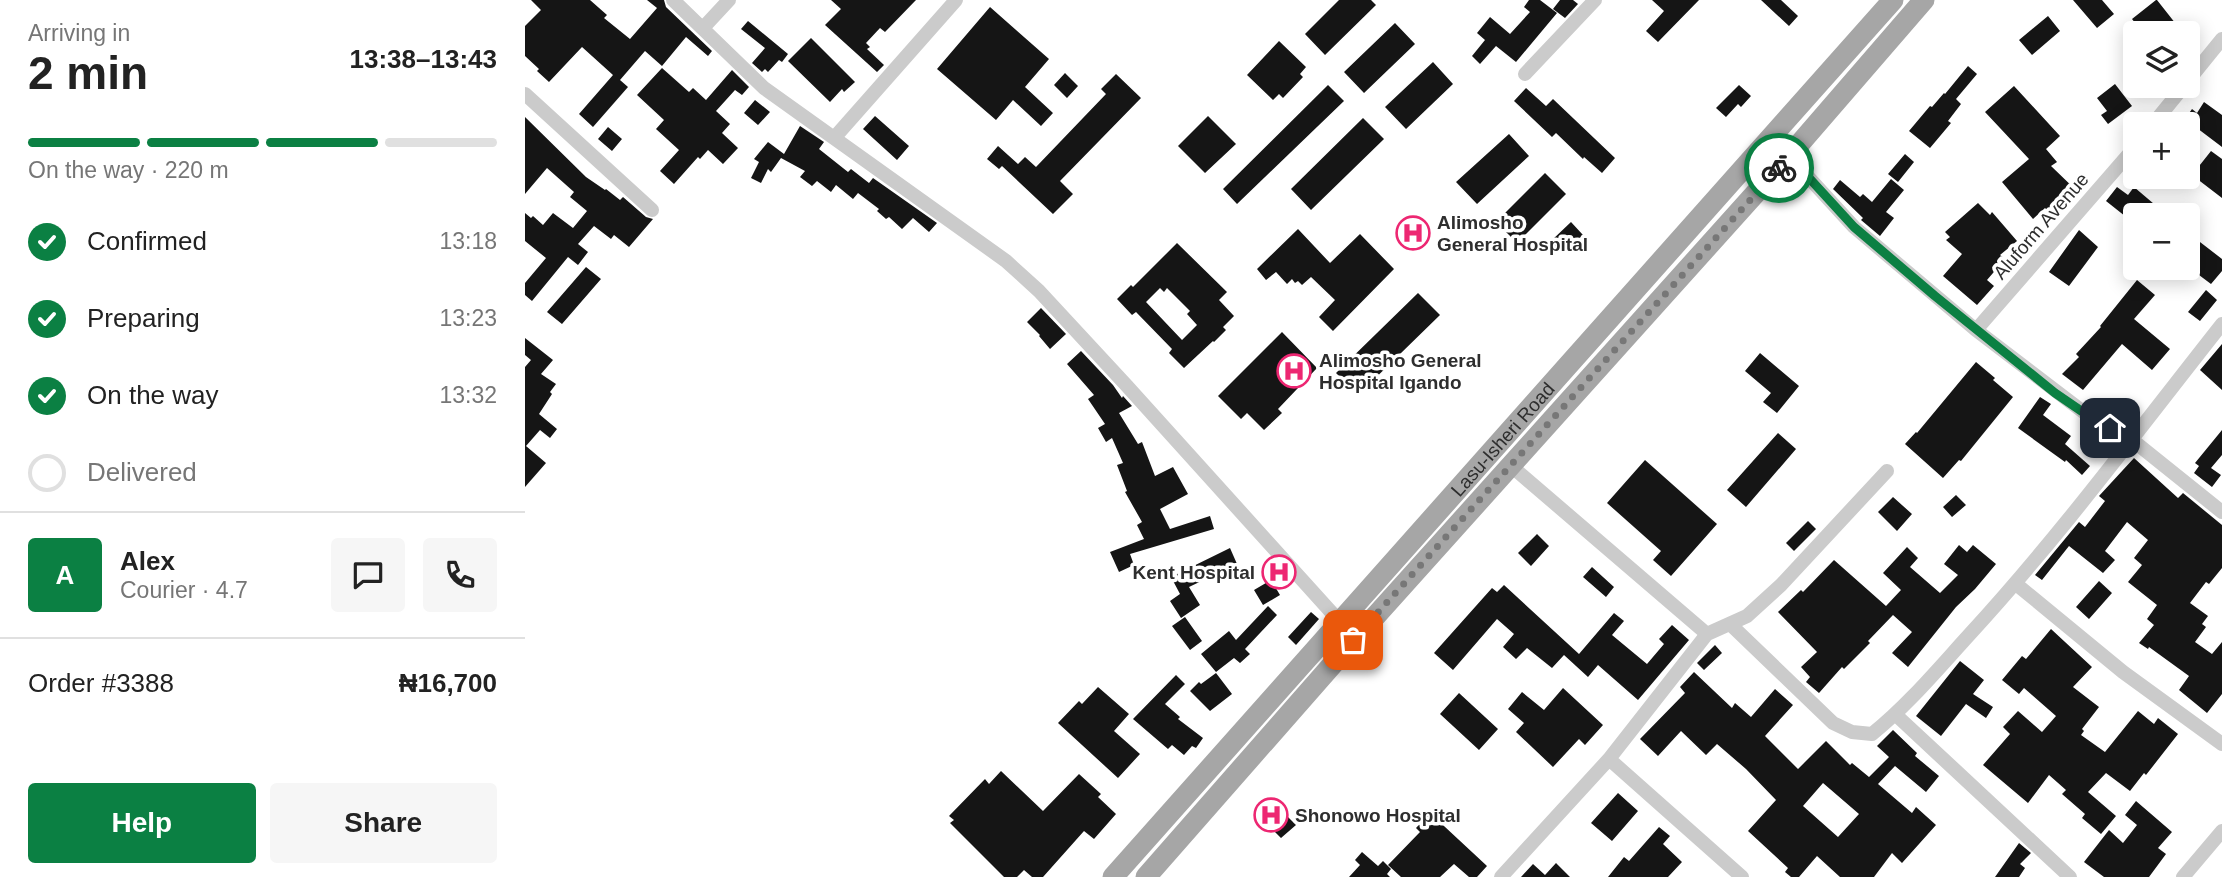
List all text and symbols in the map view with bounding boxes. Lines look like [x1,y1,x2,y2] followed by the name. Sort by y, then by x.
[28,20,130,46] text: Arriving in
[2123,21,2200,280] map controls
[2123,21,2200,98] button: layers
[350,44,497,74] text: 13:38–13:43
[28,47,148,99] text: 2 min
[2123,112,2200,189] button: +
[1744,133,1814,203] courier
[1760,149,1798,187] icon: bike
[28,157,229,183] text: On the way · 220 m
[1989,169,2093,283] street label: Aluform Avenue
[2123,203,2200,280] button: −
[1437,212,1588,255] place label: Alimosho General Hospital
[1394,214,1432,252] hospital icon: Alimosho General Hospital
[28,223,66,261] icon: check
[87,226,207,256] text: Confirmed
[439,228,497,254] text: 13:18
[28,300,66,338] icon: check
[87,303,200,333] text: Preparing
[439,305,497,331] text: 13:23
[1319,350,1482,393] place label: Alimosho General Hospital Igando
[1275,352,1313,390] hospital icon: Alimosho General Hospital Igando
[28,377,66,415] icon: check
[1446,378,1558,500] street label: Lasu-Isheri Road
[87,380,219,410] text: On the way
[439,382,497,408] text: 13:32
[2080,398,2140,458] pin
[2091,409,2129,447] icon: home
[87,457,197,487] text: Delivered
[331,538,405,612] button: chat
[423,538,497,612] button: phone
[120,546,175,576] text: Alex
[1260,553,1298,591] hospital icon: Kent Hospital
[56,560,74,590] text: A
[1133,562,1255,583] place label: Kent Hospital
[120,577,248,603] text: Courier · 4.7
[1323,610,1383,670] pin
[1334,621,1372,659] icon: bag
[28,668,174,698] text: Order #3388
[399,668,497,698] text: ₦16,700
[28,783,256,863] button: Help
[270,783,497,863] button: Share
[1252,796,1290,834] hospital icon: Shonowo Hospital
[1295,805,1461,826] place label: Shonowo Hospital

